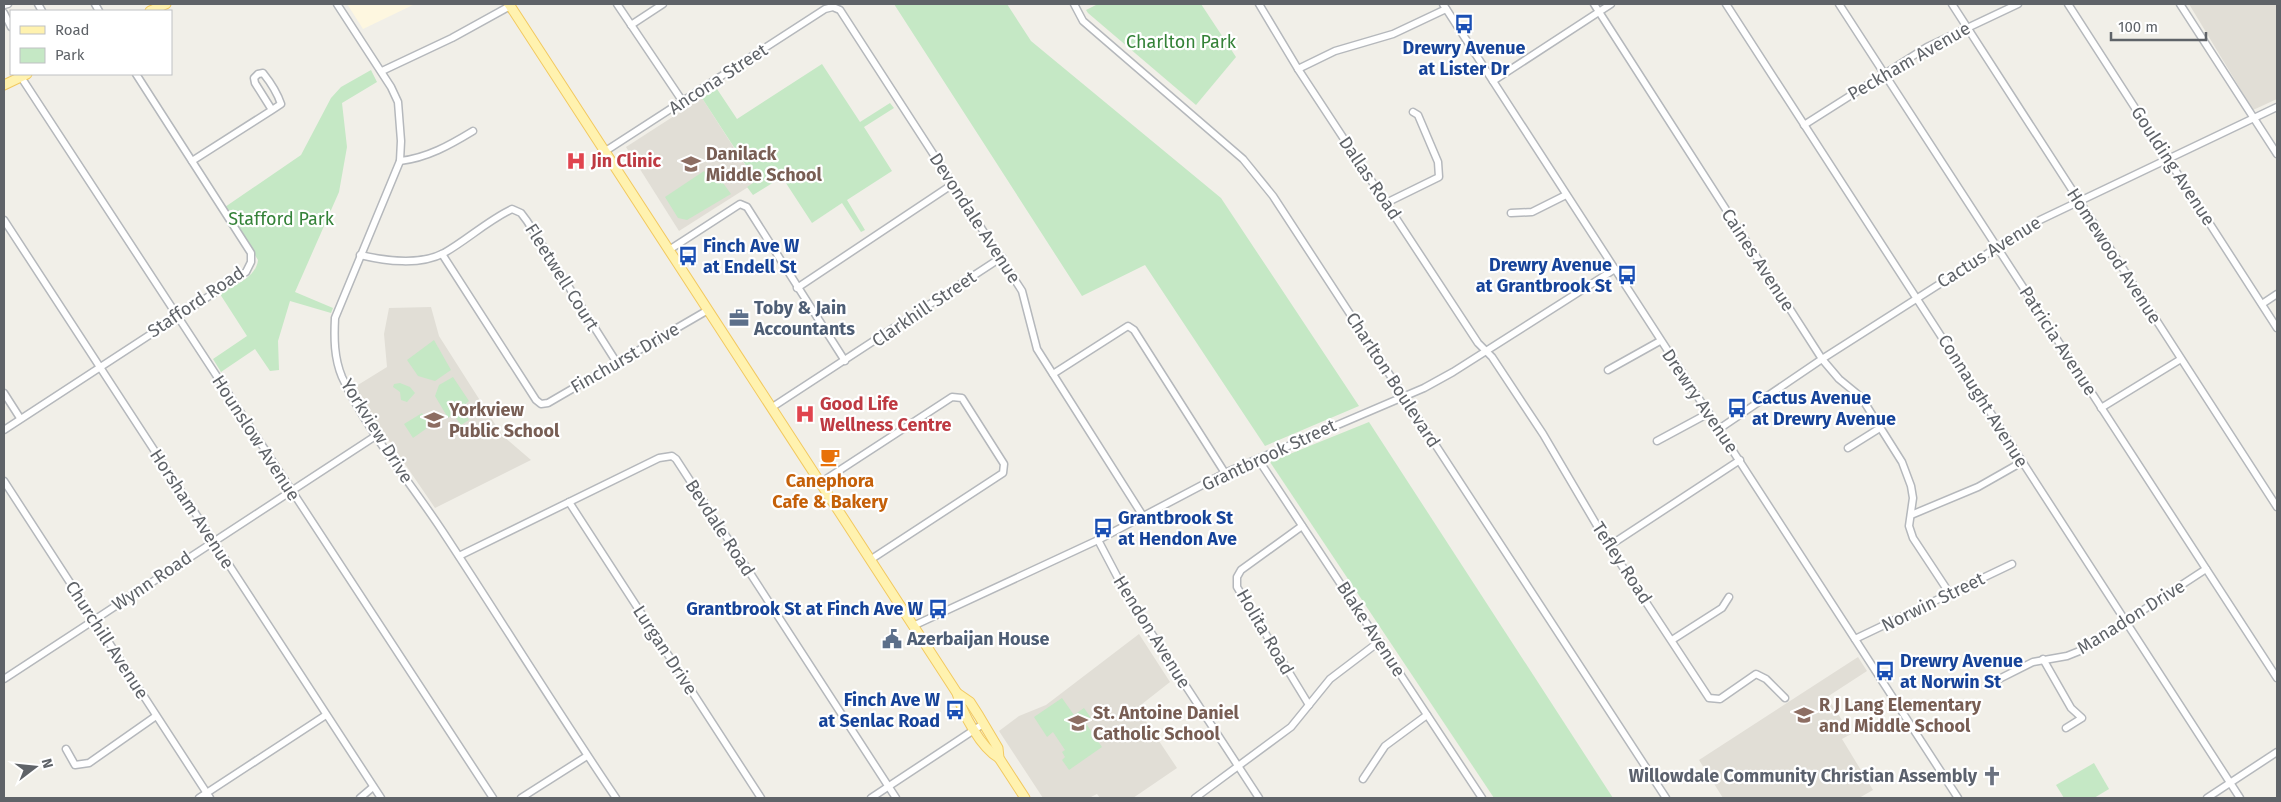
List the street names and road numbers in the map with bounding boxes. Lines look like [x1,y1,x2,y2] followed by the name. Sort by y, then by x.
[1844,17,1974,105] street label: Peckham Avenue
[664,39,772,119] street label: Ancona Street
[2126,102,2220,230] street label: Goulding Avenue
[1334,132,1406,224] street label: Dallas Road
[925,149,1025,287] street label: Devondale Avenue
[2062,184,2166,328] street label: Homewood Avenue
[1717,205,1799,315] street label: Caines Avenue
[1933,211,2045,293] street label: Cactus Avenue
[520,219,604,335] street label: Fleetwell Court
[143,262,249,342] street label: Stafford Road
[868,266,981,352] street label: Clarkhill Street
[2015,282,2101,400] street label: Patricia Avenue
[1341,308,1445,452] street label: Charlton Boulevard
[567,318,683,398] street label: Finchurst Drive
[1933,331,2033,471] street label: Connaught Avenue
[1657,345,1743,457] street label: Drewry Avenue
[207,371,305,505] street label: Hounslow Avenue
[336,375,418,487] street label: Yorkview Drive
[1198,414,1340,496] street label: Grantbrook Street
[145,445,239,573] street label: Horsham Avenue
[681,475,759,581] street label: Bevdale Road
[1587,518,1657,608] street label: Tefley Road
[108,546,196,616] street label: Wynn Road
[1878,567,1989,636] street label: Norwin Street
[1109,571,1195,693] street label: Hendon Avenue
[2073,575,2189,659] street label: Manadon Drive
[61,577,153,703] street label: Churchill Avenue
[1332,577,1410,681] street label: Blake Avenue
[1232,585,1298,679] street label: Holita Road
[628,601,702,699] street label: Lurgan Drive

